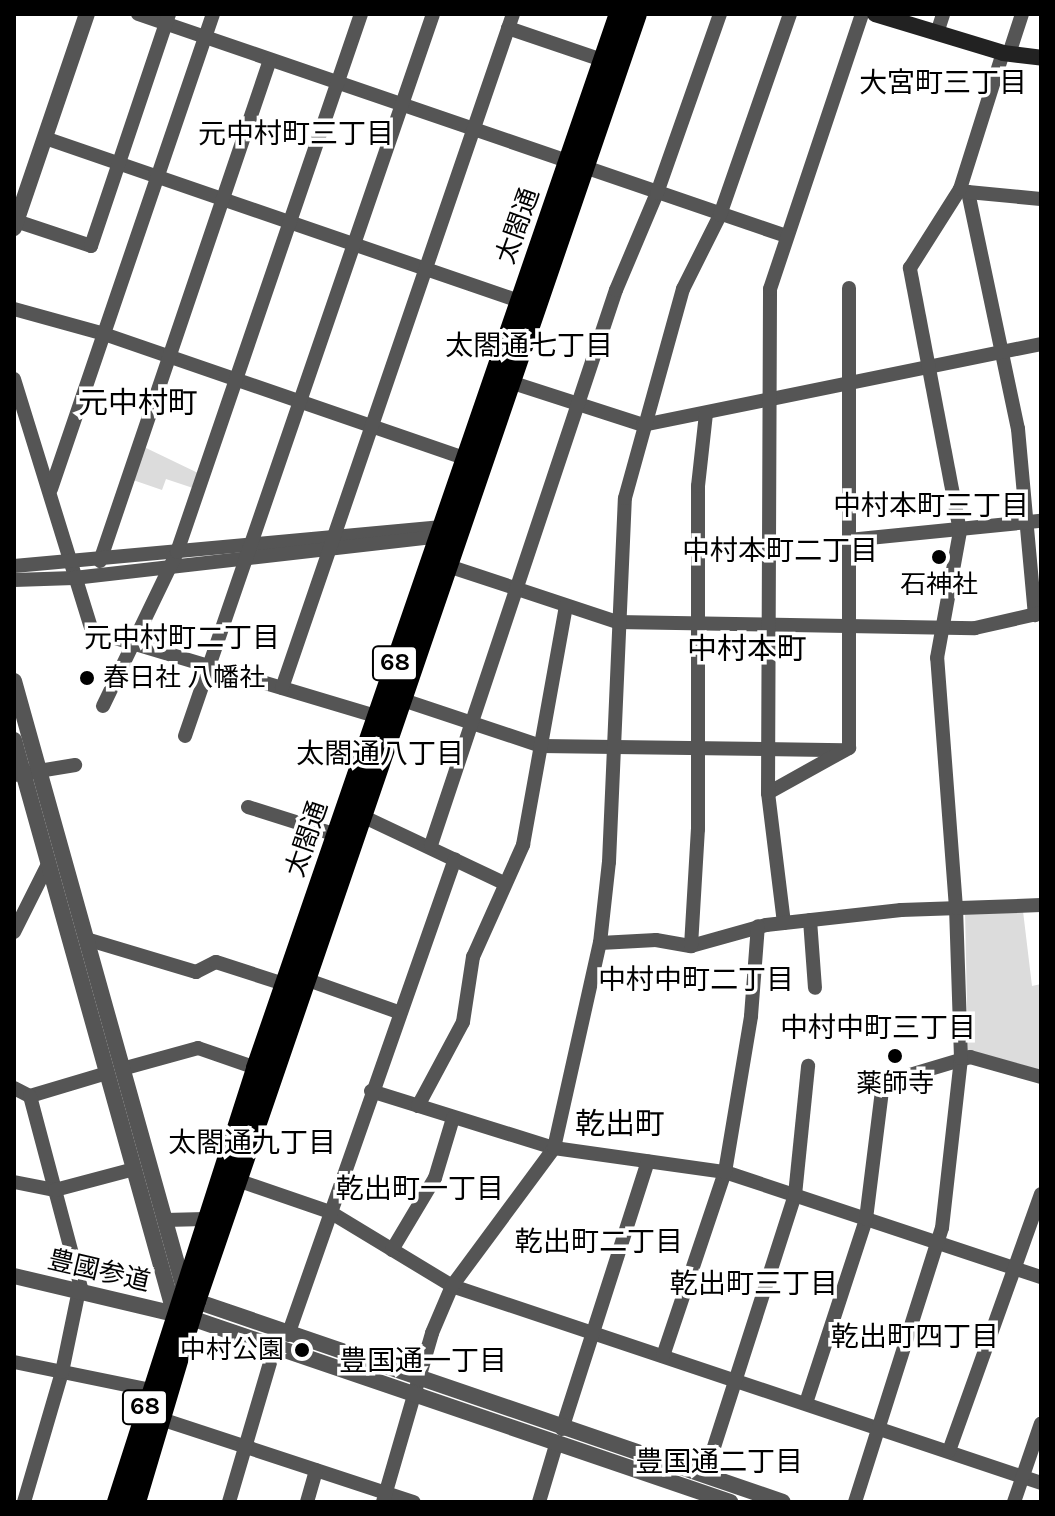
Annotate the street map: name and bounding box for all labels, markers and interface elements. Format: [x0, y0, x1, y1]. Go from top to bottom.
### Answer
district label: 大宮町三丁目 [859, 66, 1027, 100]
district label: 元中村町三丁目 [198, 117, 394, 151]
street label: 太閤通 [490, 184, 546, 268]
district label: 太閤通七丁目 [445, 329, 613, 363]
district label: 元中村町 [78, 385, 198, 421]
district label: 中村本町三丁目 [833, 489, 1029, 523]
district label: 中村本町二丁目 [682, 534, 878, 568]
marker: 石神社 [930, 548, 948, 566]
place label: 石神社 [900, 569, 978, 601]
district label: 元中村町二丁目 [84, 621, 280, 655]
district label: 中村本町 [687, 631, 807, 667]
road number: 68 [371, 643, 419, 683]
place label: 春日社 八幡社 [103, 662, 265, 694]
marker: 春日社 八幡社 [78, 669, 96, 687]
district label: 太閤通八丁目 [296, 737, 464, 771]
street label: 太閤通 [280, 797, 334, 881]
district label: 中村中町二丁目 [598, 963, 794, 997]
district label: 中村中町三丁目 [780, 1011, 976, 1045]
marker: 薬師寺 [886, 1047, 904, 1065]
place label: 薬師寺 [856, 1068, 934, 1100]
district label: 乾出町 [575, 1106, 665, 1142]
district label: 太閤通九丁目 [168, 1126, 336, 1160]
district label: 乾出町一丁目 [336, 1172, 504, 1206]
district label: 乾出町二丁目 [515, 1225, 683, 1259]
street label: 豊國参道 [45, 1244, 153, 1298]
district label: 乾出町三丁目 [670, 1267, 838, 1301]
district label: 乾出町四丁目 [831, 1320, 999, 1354]
place label: 中村公園 [180, 1334, 284, 1366]
marker: 中村公園 [291, 1339, 313, 1361]
district label: 豊国通一丁目 [339, 1344, 507, 1378]
road number: 68 [121, 1387, 169, 1427]
district label: 豊国通二丁目 [635, 1445, 803, 1479]

